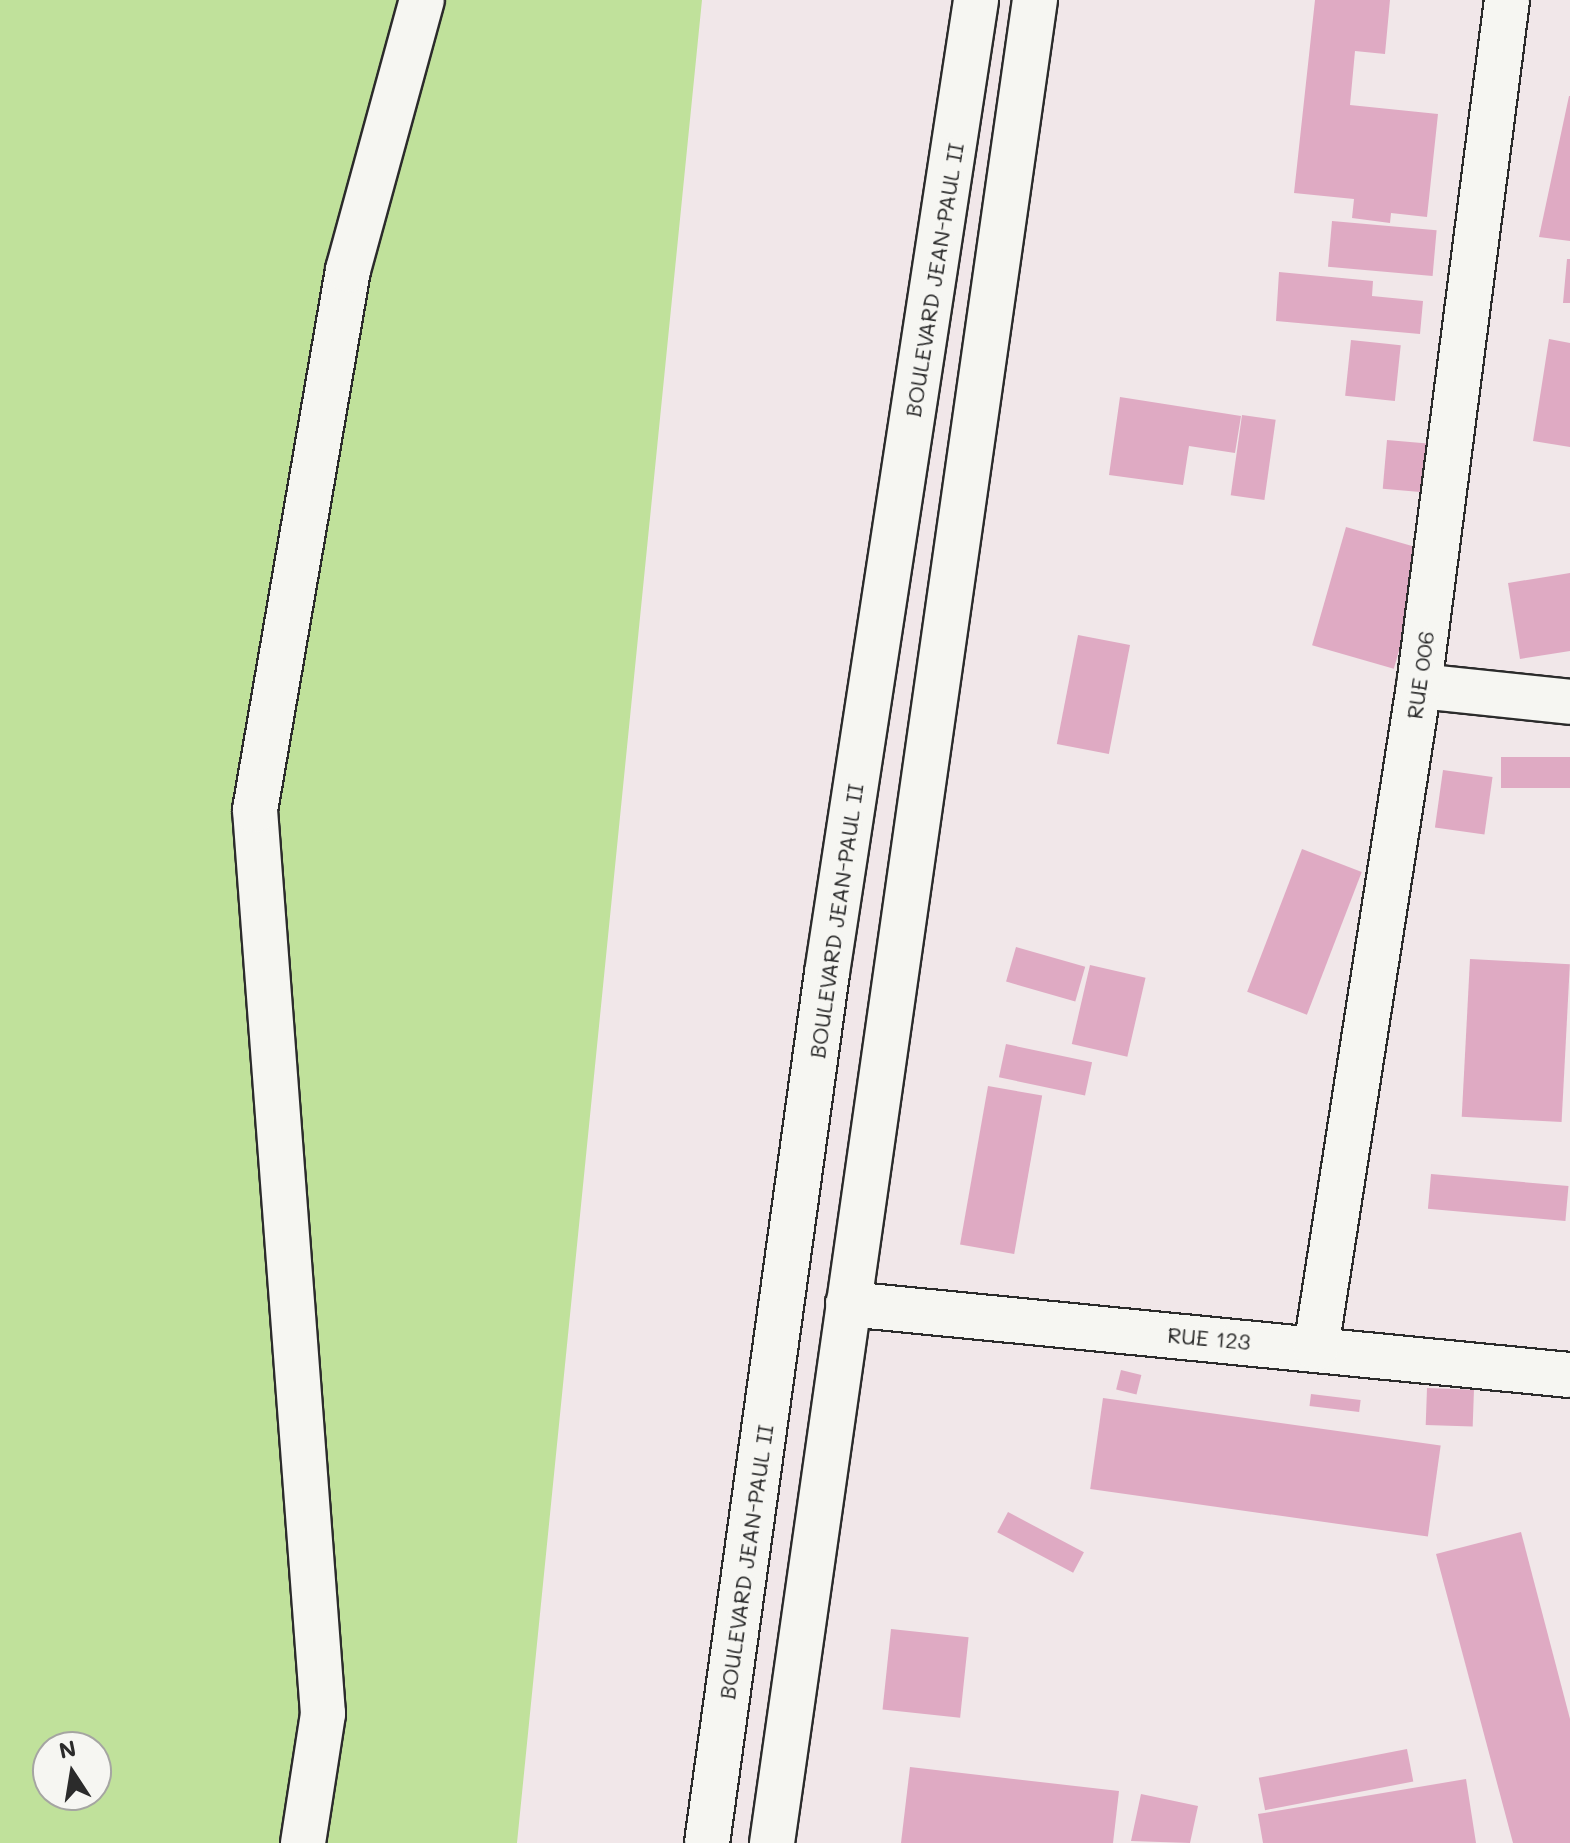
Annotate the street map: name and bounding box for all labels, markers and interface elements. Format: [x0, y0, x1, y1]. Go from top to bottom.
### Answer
street label: BOULEVARD JEAN-PAUL II [899, 141, 969, 419]
street label: RUE 006 [1401, 629, 1439, 721]
street label: BOULEVARD JEAN-PAUL II [804, 782, 868, 1060]
street label: RUE 123 [1166, 1321, 1252, 1355]
street label: BOULEVARD JEAN-PAUL II [714, 1423, 778, 1701]
north arrow [32, 1731, 112, 1811]
text: N [56, 1733, 78, 1765]

